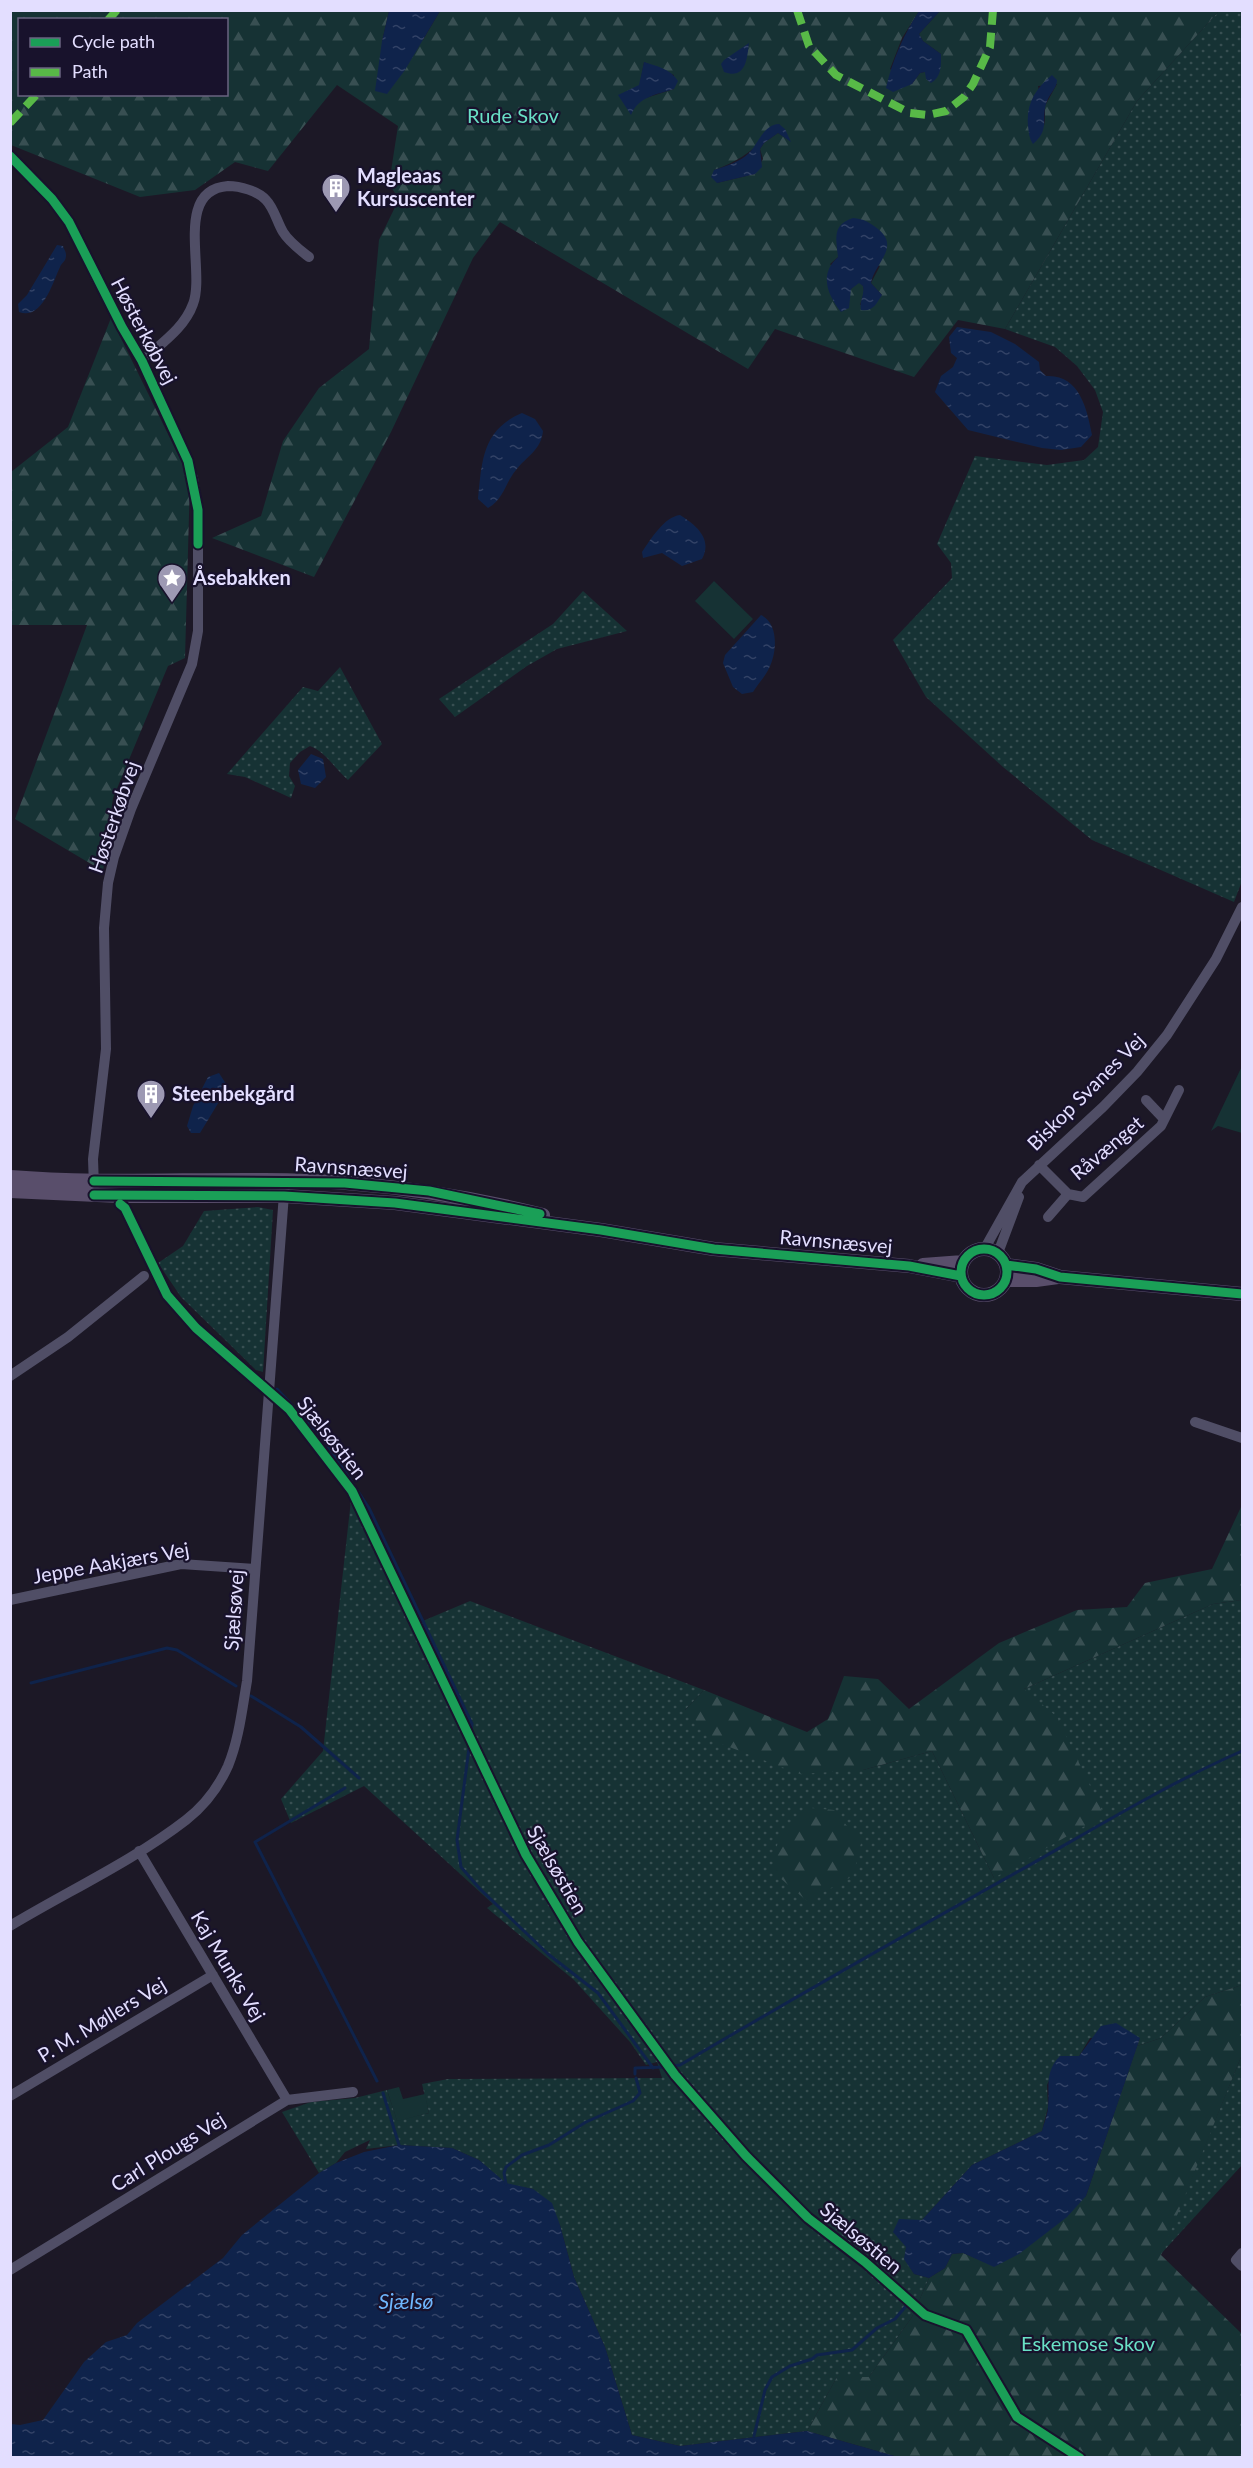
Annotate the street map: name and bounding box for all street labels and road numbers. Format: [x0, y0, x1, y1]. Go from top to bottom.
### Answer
street label: Høsterkøbvej [107, 273, 183, 388]
street label: Høsterkøbvej [83, 757, 143, 876]
street label: Biskop Svanes Vej [1022, 1028, 1149, 1155]
street label: Råvænget [1065, 1110, 1148, 1185]
street label: Ravnsnæsvej [294, 1151, 408, 1183]
street label: Ravnsnæsvej [779, 1224, 894, 1258]
street label: Sjælsøstien [293, 1391, 373, 1484]
street label: Jeppe Aakjærs Vej [31, 1536, 191, 1588]
street label: Sjælsøvej [218, 1568, 248, 1651]
street label: Sjælsøstien [523, 1821, 593, 1918]
street label: Kaj Munks Vej [187, 1906, 271, 2025]
street label: P. M. Møllers Vej [33, 1971, 170, 2067]
street label: Carl Plougs Vej [106, 2106, 229, 2196]
street label: Sjælsøstien [816, 2196, 907, 2278]

